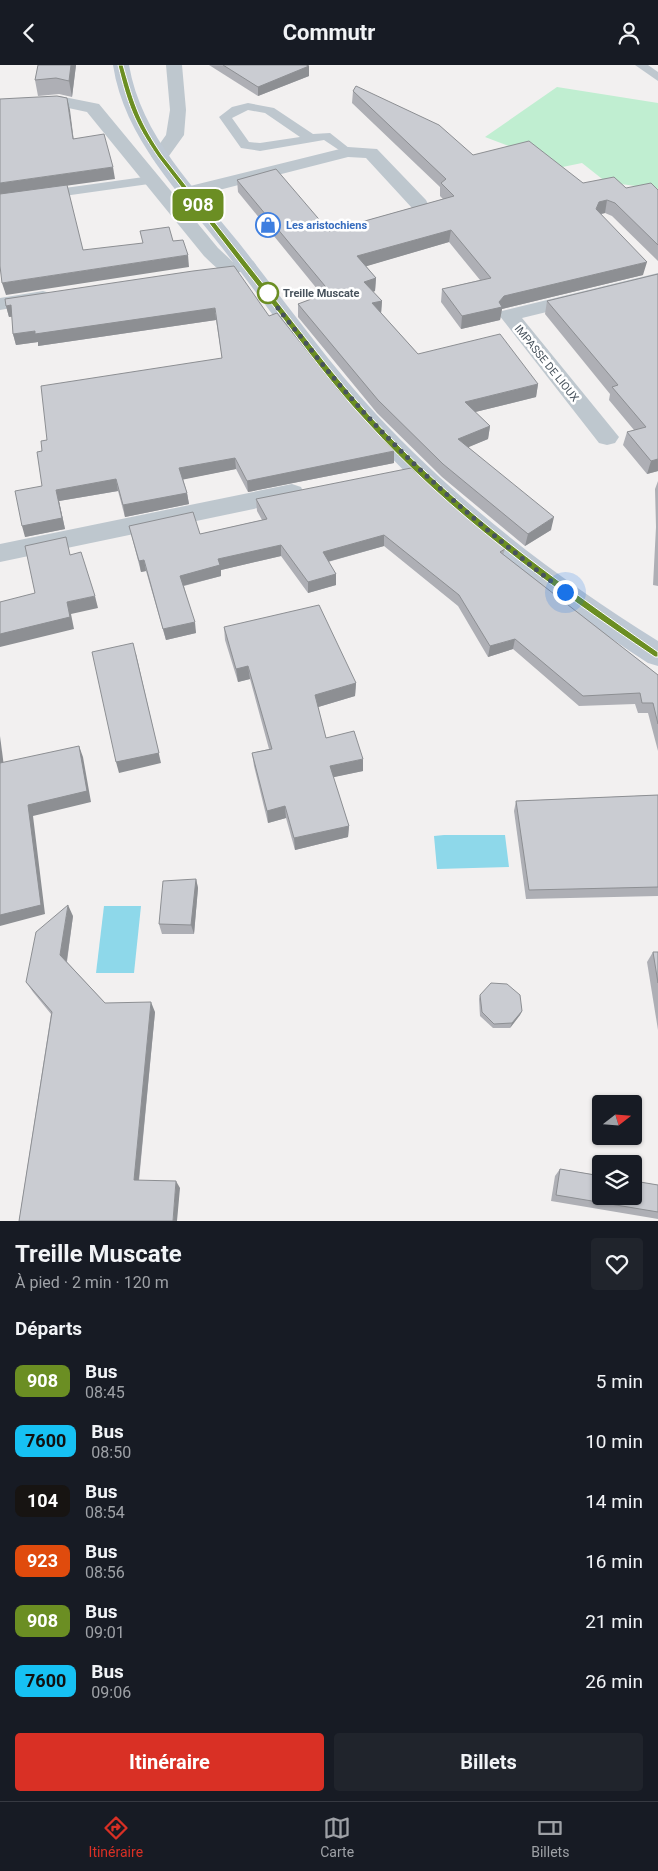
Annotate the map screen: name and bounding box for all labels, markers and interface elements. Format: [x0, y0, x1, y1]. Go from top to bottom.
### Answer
icon: back [15, 19, 43, 47]
icon: person [615, 19, 643, 47]
text: Commutr [283, 20, 375, 45]
line badge: 908 [169, 189, 227, 221]
text: 908 [183, 194, 213, 215]
shop icon: Les aristochiens [255, 212, 281, 238]
place label: Les aristochiens [286, 219, 367, 232]
marker: Treille Muscate [257, 282, 279, 304]
place label: Treille Muscate [283, 287, 360, 300]
street label: IMPASSE DE LIOUX [512, 322, 582, 404]
your location [553, 580, 578, 605]
north arrow [592, 1095, 642, 1145]
map controls [592, 1095, 642, 1205]
button: layers [592, 1155, 642, 1205]
button: heart [591, 1238, 643, 1290]
text: Treille Muscate [15, 1240, 182, 1268]
text: À pied · 2 min · 120 m [15, 1273, 169, 1292]
text: Départs [15, 1317, 82, 1340]
text: Bus [85, 1360, 118, 1383]
text: 908 [27, 1370, 58, 1391]
text: 5 min [596, 1370, 643, 1393]
text: 08:45 [85, 1383, 125, 1402]
text: Bus [91, 1420, 124, 1443]
text: 7600 [25, 1430, 66, 1451]
text: 10 min [585, 1430, 643, 1453]
text: 08:50 [91, 1443, 131, 1462]
text: Bus [85, 1480, 118, 1503]
text: 104 [27, 1490, 58, 1511]
text: 14 min [585, 1490, 643, 1513]
text: 08:54 [85, 1503, 125, 1522]
text: Bus [85, 1540, 118, 1563]
text: 923 [27, 1550, 58, 1571]
text: 16 min [585, 1550, 643, 1573]
text: 08:56 [85, 1563, 125, 1582]
text: Bus [85, 1600, 118, 1623]
text: 908 [27, 1610, 58, 1631]
text: 21 min [585, 1610, 643, 1633]
text: 09:01 [85, 1623, 125, 1642]
text: Bus [91, 1660, 124, 1683]
text: 7600 [25, 1670, 66, 1691]
text: 26 min [585, 1670, 643, 1693]
text: 09:06 [91, 1683, 131, 1702]
button: Itinéraire [15, 1733, 324, 1791]
button: Billets [334, 1733, 643, 1791]
tab: Itinéraire [89, 1814, 143, 1860]
tab: Carte [320, 1814, 354, 1860]
tab: Billets [531, 1814, 569, 1860]

